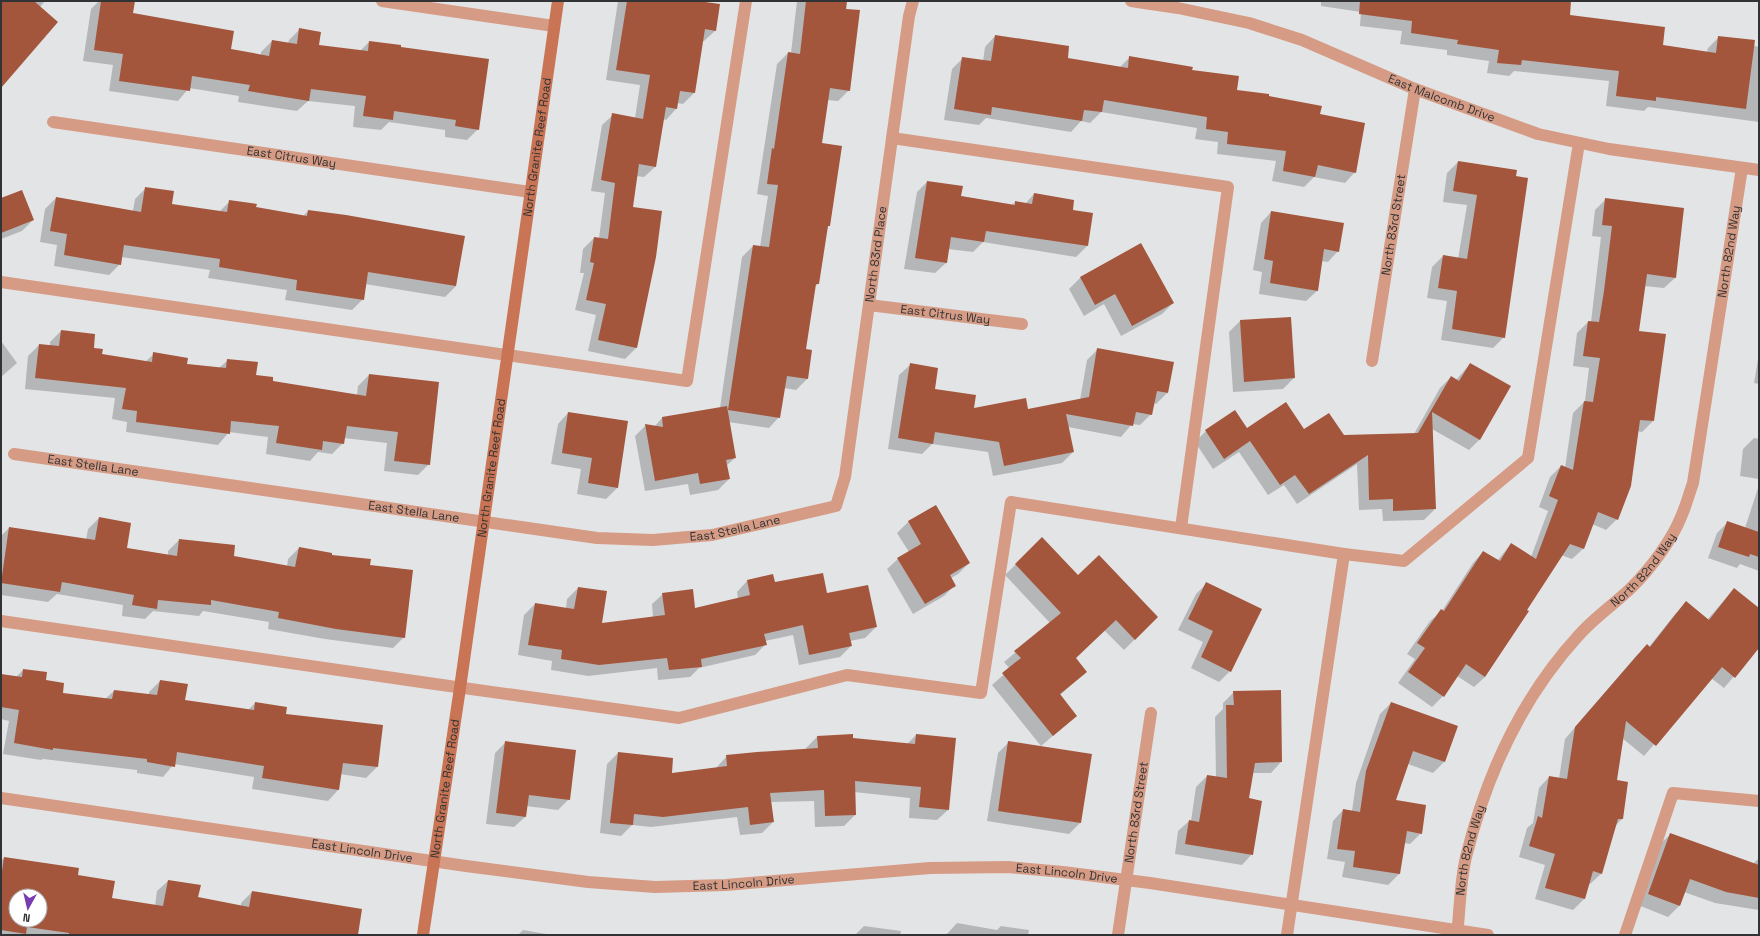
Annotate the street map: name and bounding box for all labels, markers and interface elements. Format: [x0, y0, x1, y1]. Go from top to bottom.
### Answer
street label: East Malcomb Drive [1386, 70, 1497, 126]
street label: North Granite Reef Road [519, 77, 555, 218]
street label: East Citrus Way [246, 143, 337, 171]
street label: North 83rd Street [1378, 173, 1409, 277]
street label: North 82nd Way [1714, 204, 1744, 299]
street label: North 83rd Place [861, 205, 891, 303]
street label: East Citrus Way [900, 301, 991, 328]
street label: North Granite Reef Road [474, 397, 509, 539]
street label: East Stella Lane [46, 451, 140, 480]
street label: East Stella Lane [367, 497, 461, 526]
street label: East Stella Lane [689, 511, 782, 545]
street label: North 82nd Way [1607, 530, 1680, 611]
street label: North Granite Reef Road [427, 718, 463, 859]
street label: North 83rd Street [1121, 760, 1152, 864]
street label: North 82nd Way [1452, 803, 1489, 896]
street label: East Lincoln Drive [310, 836, 414, 866]
street label: East Lincoln Drive [1015, 860, 1118, 887]
street label: East Lincoln Drive [693, 871, 795, 894]
north arrow [8, 888, 48, 928]
text: N [22, 910, 31, 925]

